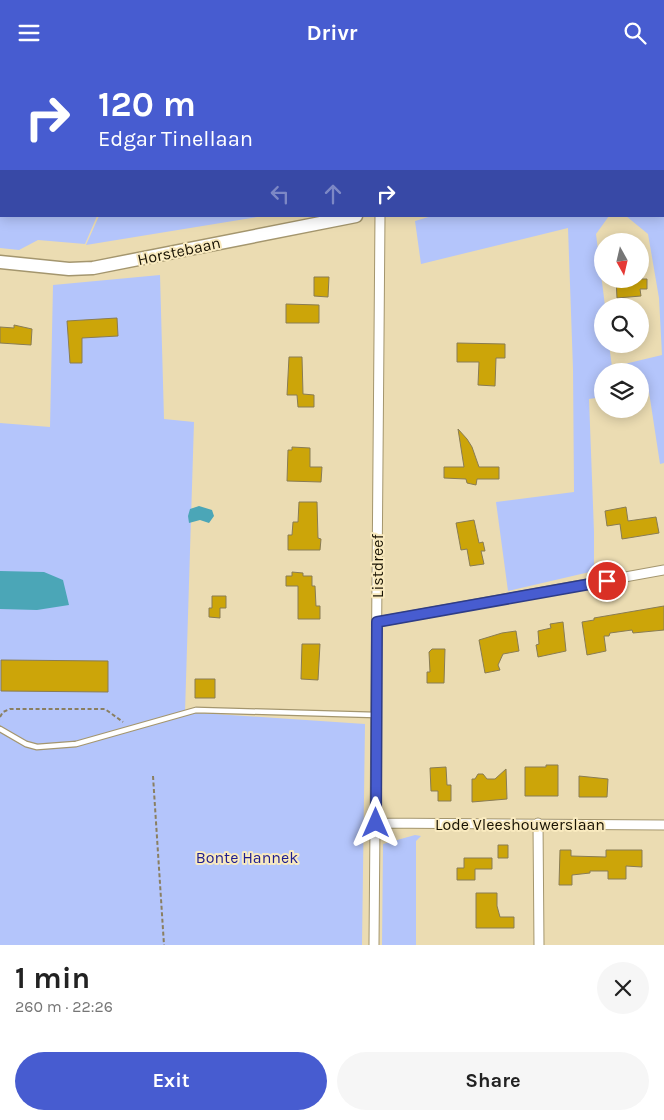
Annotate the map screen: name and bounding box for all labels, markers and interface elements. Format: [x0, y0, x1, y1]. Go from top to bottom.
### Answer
icon: menu [15, 19, 43, 47]
icon: search [621, 19, 649, 47]
text: Drivr [306, 20, 358, 46]
text: 120 m [98, 84, 196, 125]
icon: right [15, 85, 80, 150]
text: Edgar Tinellaan [98, 126, 253, 152]
icon: left [266, 180, 294, 208]
icon: ahead [319, 180, 347, 208]
icon: right [372, 180, 400, 208]
street label: Horstebaan [136, 233, 222, 269]
north arrow [594, 233, 649, 287]
map controls [594, 233, 649, 418]
button: search [594, 298, 649, 353]
button: layers [594, 363, 649, 418]
street label: Listdreef [368, 534, 387, 598]
pin [586, 560, 628, 602]
icon: arrive [593, 567, 621, 595]
position arrow [349, 796, 401, 848]
street label: Lode Vleeshouwerslaan [435, 815, 605, 834]
park label: Bonte Hannek [196, 848, 298, 867]
text: 1 min [15, 960, 90, 996]
button: close [597, 962, 649, 1014]
text: 260 m · 22:26 [15, 997, 113, 1016]
button: Exit [15, 1052, 327, 1110]
button: Share [337, 1052, 649, 1110]

